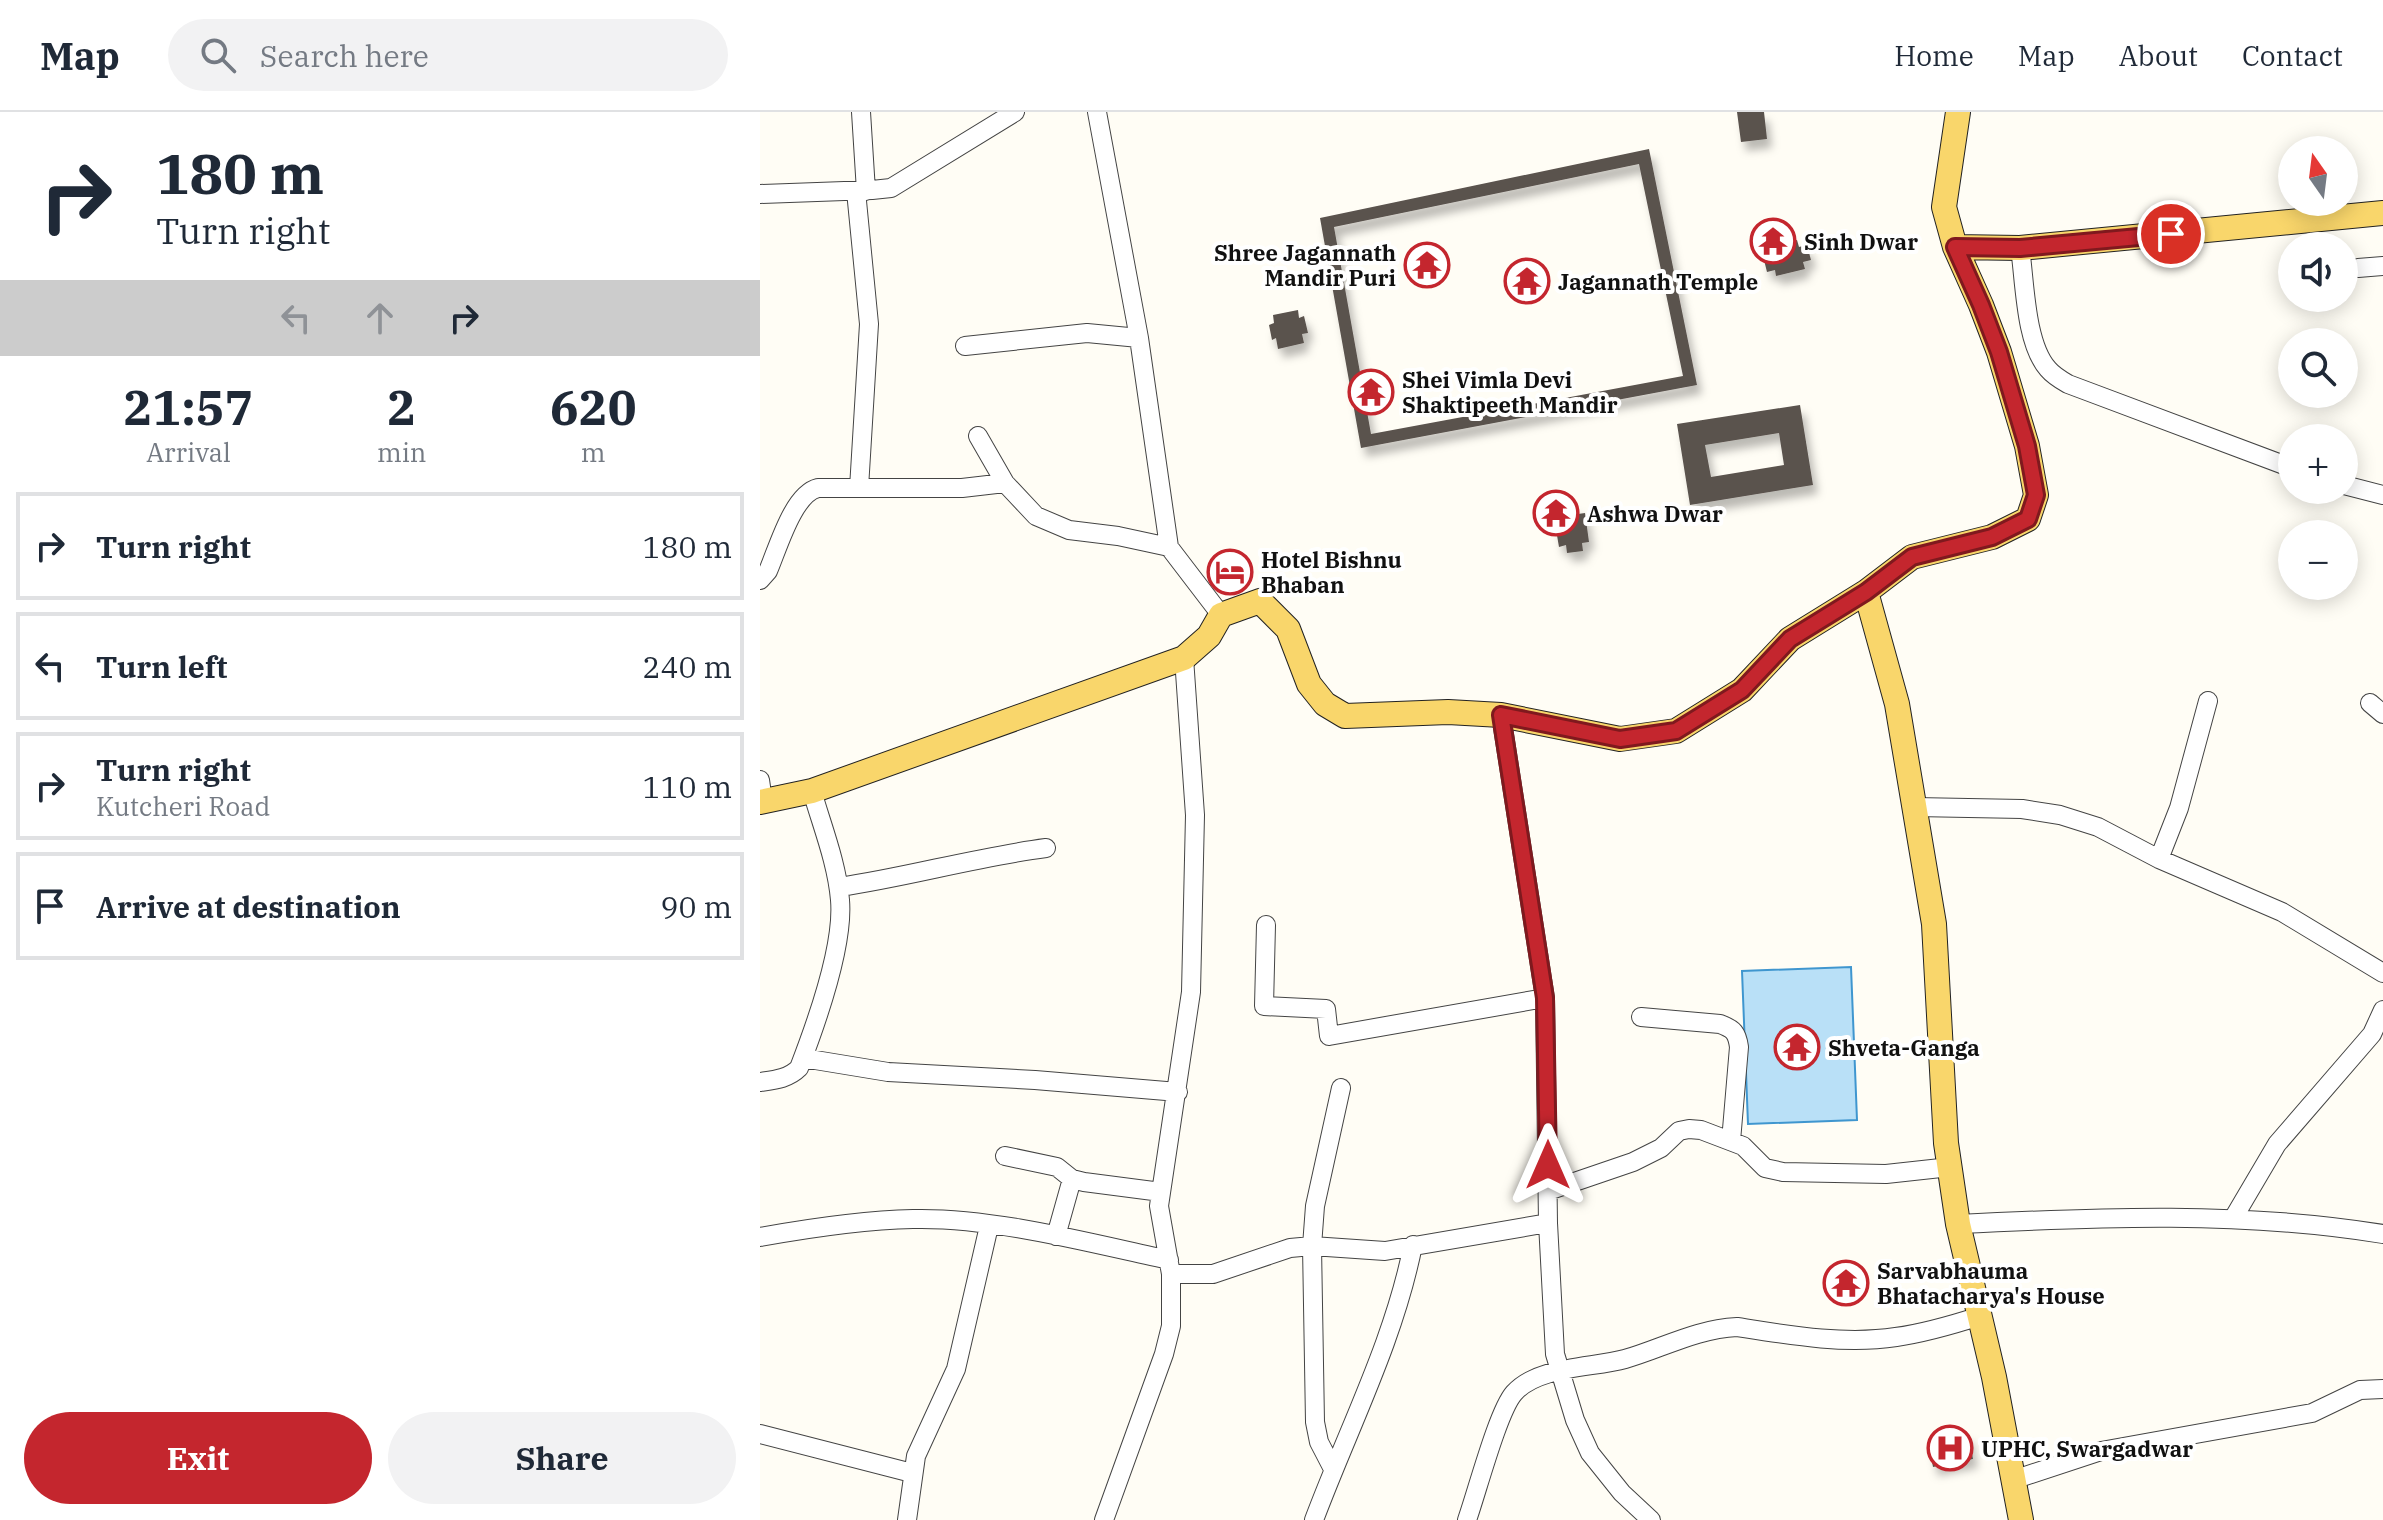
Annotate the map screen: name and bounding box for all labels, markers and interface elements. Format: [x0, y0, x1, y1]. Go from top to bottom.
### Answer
search box [168, 19, 728, 91]
text: Map [40, 31, 120, 80]
icon: search [196, 33, 240, 77]
text: Search here [260, 36, 429, 75]
text: Home [1894, 37, 1974, 74]
text: Map [2018, 37, 2075, 74]
text: About [2119, 37, 2198, 74]
text: Contact [2242, 37, 2343, 74]
north arrow [2278, 136, 2358, 216]
map controls [2278, 136, 2358, 600]
text: 180 m [156, 137, 324, 209]
icon: right [24, 144, 128, 248]
pin [2137, 200, 2205, 268]
text: Turn right [156, 207, 330, 254]
icon: arrive [2149, 212, 2193, 256]
temple icon: Sinh Dwar [1749, 217, 1797, 265]
place label: Sinh Dwar [1804, 227, 1918, 256]
button: sound [2278, 232, 2358, 312]
place label: Shree Jagannath Mandir Puri [1214, 238, 1396, 292]
temple icon: Shree Jagannath Mandir Puri [1403, 241, 1451, 289]
temple icon: Jagannath Temple [1503, 257, 1551, 305]
place label: Jagannath Temple [1558, 267, 1758, 296]
icon: left [274, 296, 318, 340]
icon: ahead [358, 296, 402, 340]
icon: right [442, 296, 486, 340]
button: search [2278, 328, 2358, 408]
place label: Shei Vimla Devi Shaktipeeth Mandir [1402, 365, 1618, 419]
temple icon: Shei Vimla Devi Shaktipeeth Mandir [1347, 368, 1395, 416]
text: 21:57 [124, 376, 253, 438]
text: 2 [387, 376, 416, 438]
text: 620 [550, 376, 636, 438]
button: + [2278, 424, 2358, 504]
text: Arrival [146, 435, 231, 469]
text: min [377, 435, 426, 469]
text: m [581, 435, 606, 469]
temple icon: Ashwa Dwar [1532, 489, 1580, 537]
place label: Ashwa Dwar [1587, 499, 1723, 528]
button: − [2278, 520, 2358, 600]
icon: right [28, 524, 72, 568]
text: Turn right [96, 527, 251, 566]
text: 180 m [642, 527, 732, 566]
place label: Hotel Bishnu Bhaban [1261, 545, 1402, 599]
hotel icon: Hotel Bishnu Bhaban [1206, 548, 1254, 596]
icon: left [28, 644, 72, 688]
text: Turn left [96, 647, 228, 686]
text: 240 m [642, 647, 732, 686]
text: Turn right [96, 750, 251, 789]
icon: right [28, 764, 72, 808]
text: 110 m [642, 767, 732, 806]
text: Kutcheri Road [96, 789, 270, 823]
icon: arrive [28, 884, 72, 928]
text: Arrive at destination [96, 887, 401, 926]
text: 90 m [660, 887, 732, 926]
temple icon: Shveta-Ganga [1773, 1023, 1821, 1071]
place label: Shveta-Ganga [1828, 1033, 1980, 1062]
position arrow [1506, 1123, 1590, 1207]
place label: Sarvabhauma Bhatacharya's House [1877, 1256, 2105, 1310]
temple icon: Sarvabhauma Bhatacharya's House [1822, 1259, 1870, 1307]
button: Exit [24, 1412, 372, 1504]
button: Share [388, 1412, 736, 1504]
hospital icon: UPHC, Swargadwar [1926, 1424, 1974, 1472]
place label: UPHC, Swargadwar [1981, 1434, 2193, 1463]

